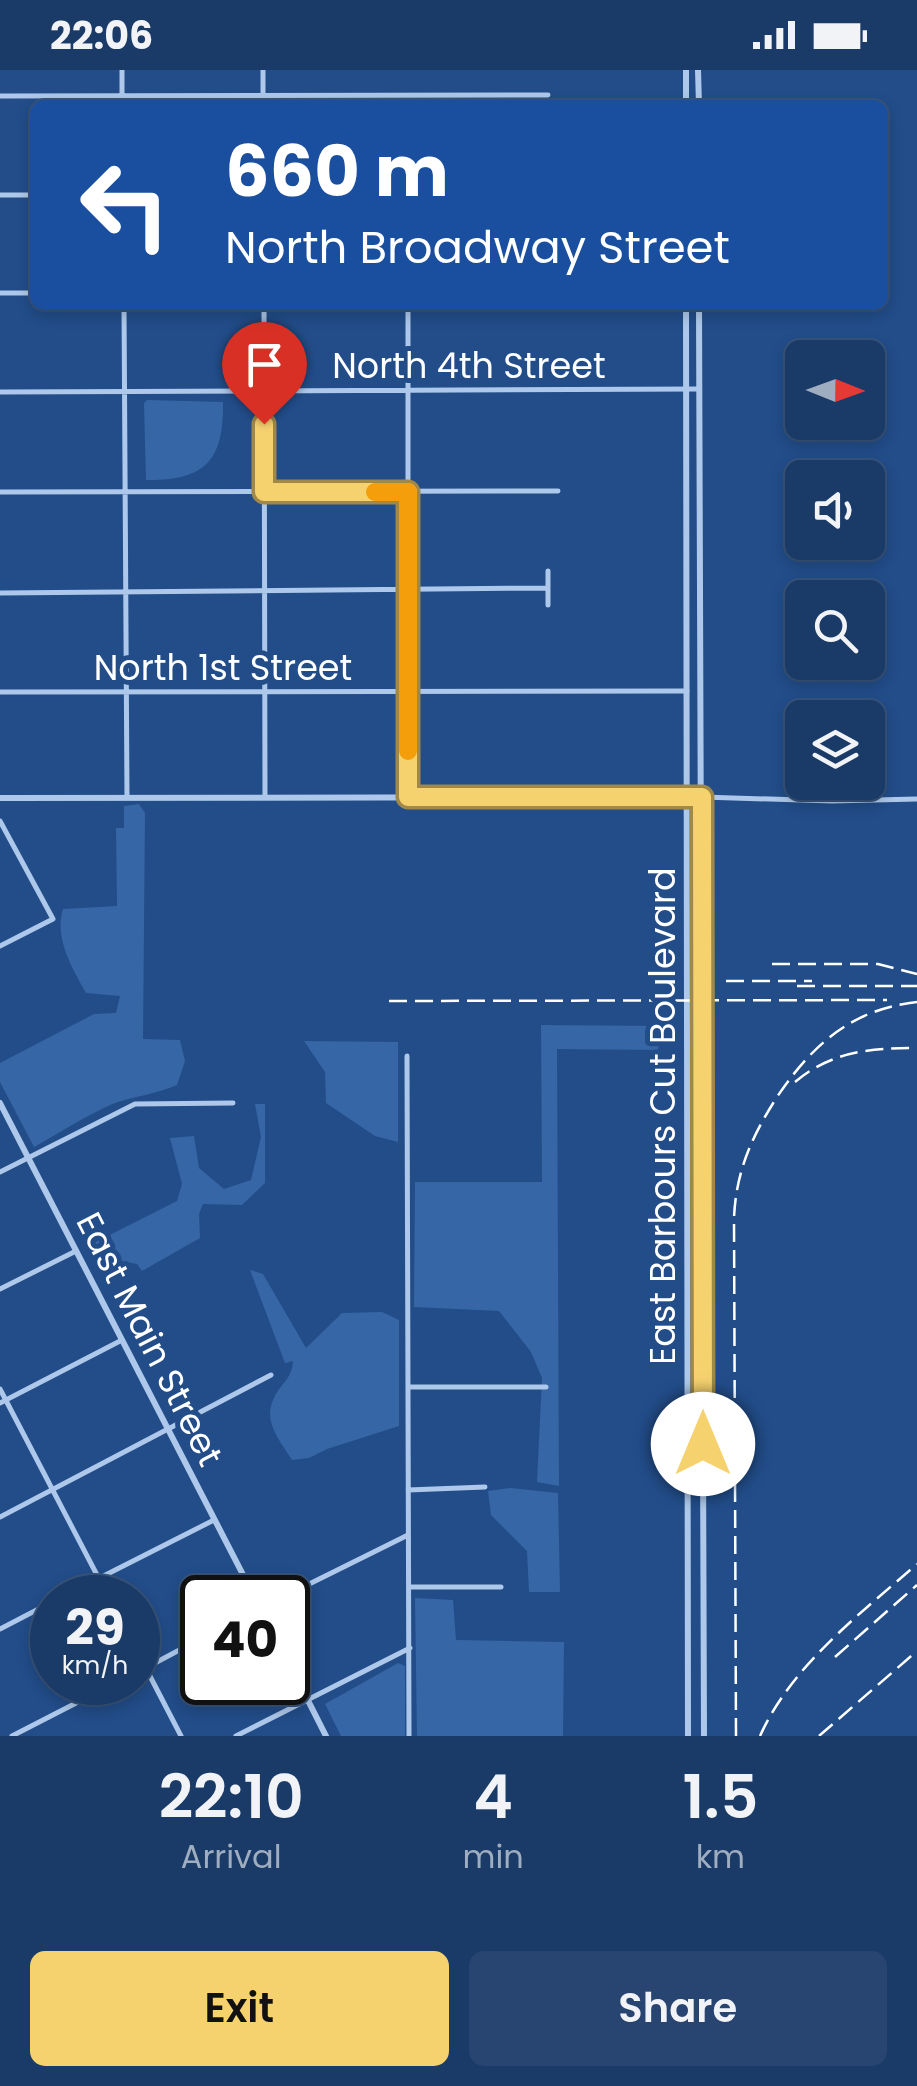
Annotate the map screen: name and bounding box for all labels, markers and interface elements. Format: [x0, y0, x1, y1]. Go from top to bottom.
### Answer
text: 22:06 [50, 9, 153, 62]
text: 660 m [225, 122, 449, 221]
icon: left [60, 140, 190, 270]
text: North Broadway Street [225, 216, 730, 279]
pin [222, 322, 307, 425]
icon: arrive [237, 337, 292, 392]
north arrow [785, 340, 885, 440]
map controls [785, 340, 885, 800]
street label: North 4th Street [332, 341, 606, 390]
button: sound [785, 460, 885, 560]
button: search [785, 580, 885, 680]
street label: North 1st Street [94, 643, 352, 692]
button: layers [785, 700, 885, 800]
street label: East Barbours Cut Boulevard [638, 867, 687, 1365]
street label: East Main Street [65, 1204, 235, 1474]
position arrow [651, 1392, 755, 1496]
speed limit sign: 40 [180, 1575, 310, 1705]
text: 29 [65, 1592, 125, 1663]
text: km/h [62, 1648, 128, 1683]
text: 22:10 [159, 1755, 304, 1839]
text: 4 [473, 1755, 513, 1839]
text: 1.5 [682, 1755, 758, 1839]
text: Arrival [181, 1834, 282, 1879]
text: min [462, 1834, 524, 1879]
text: km [696, 1834, 745, 1879]
button: Exit [30, 1951, 449, 2066]
button: Share [469, 1951, 887, 2066]

